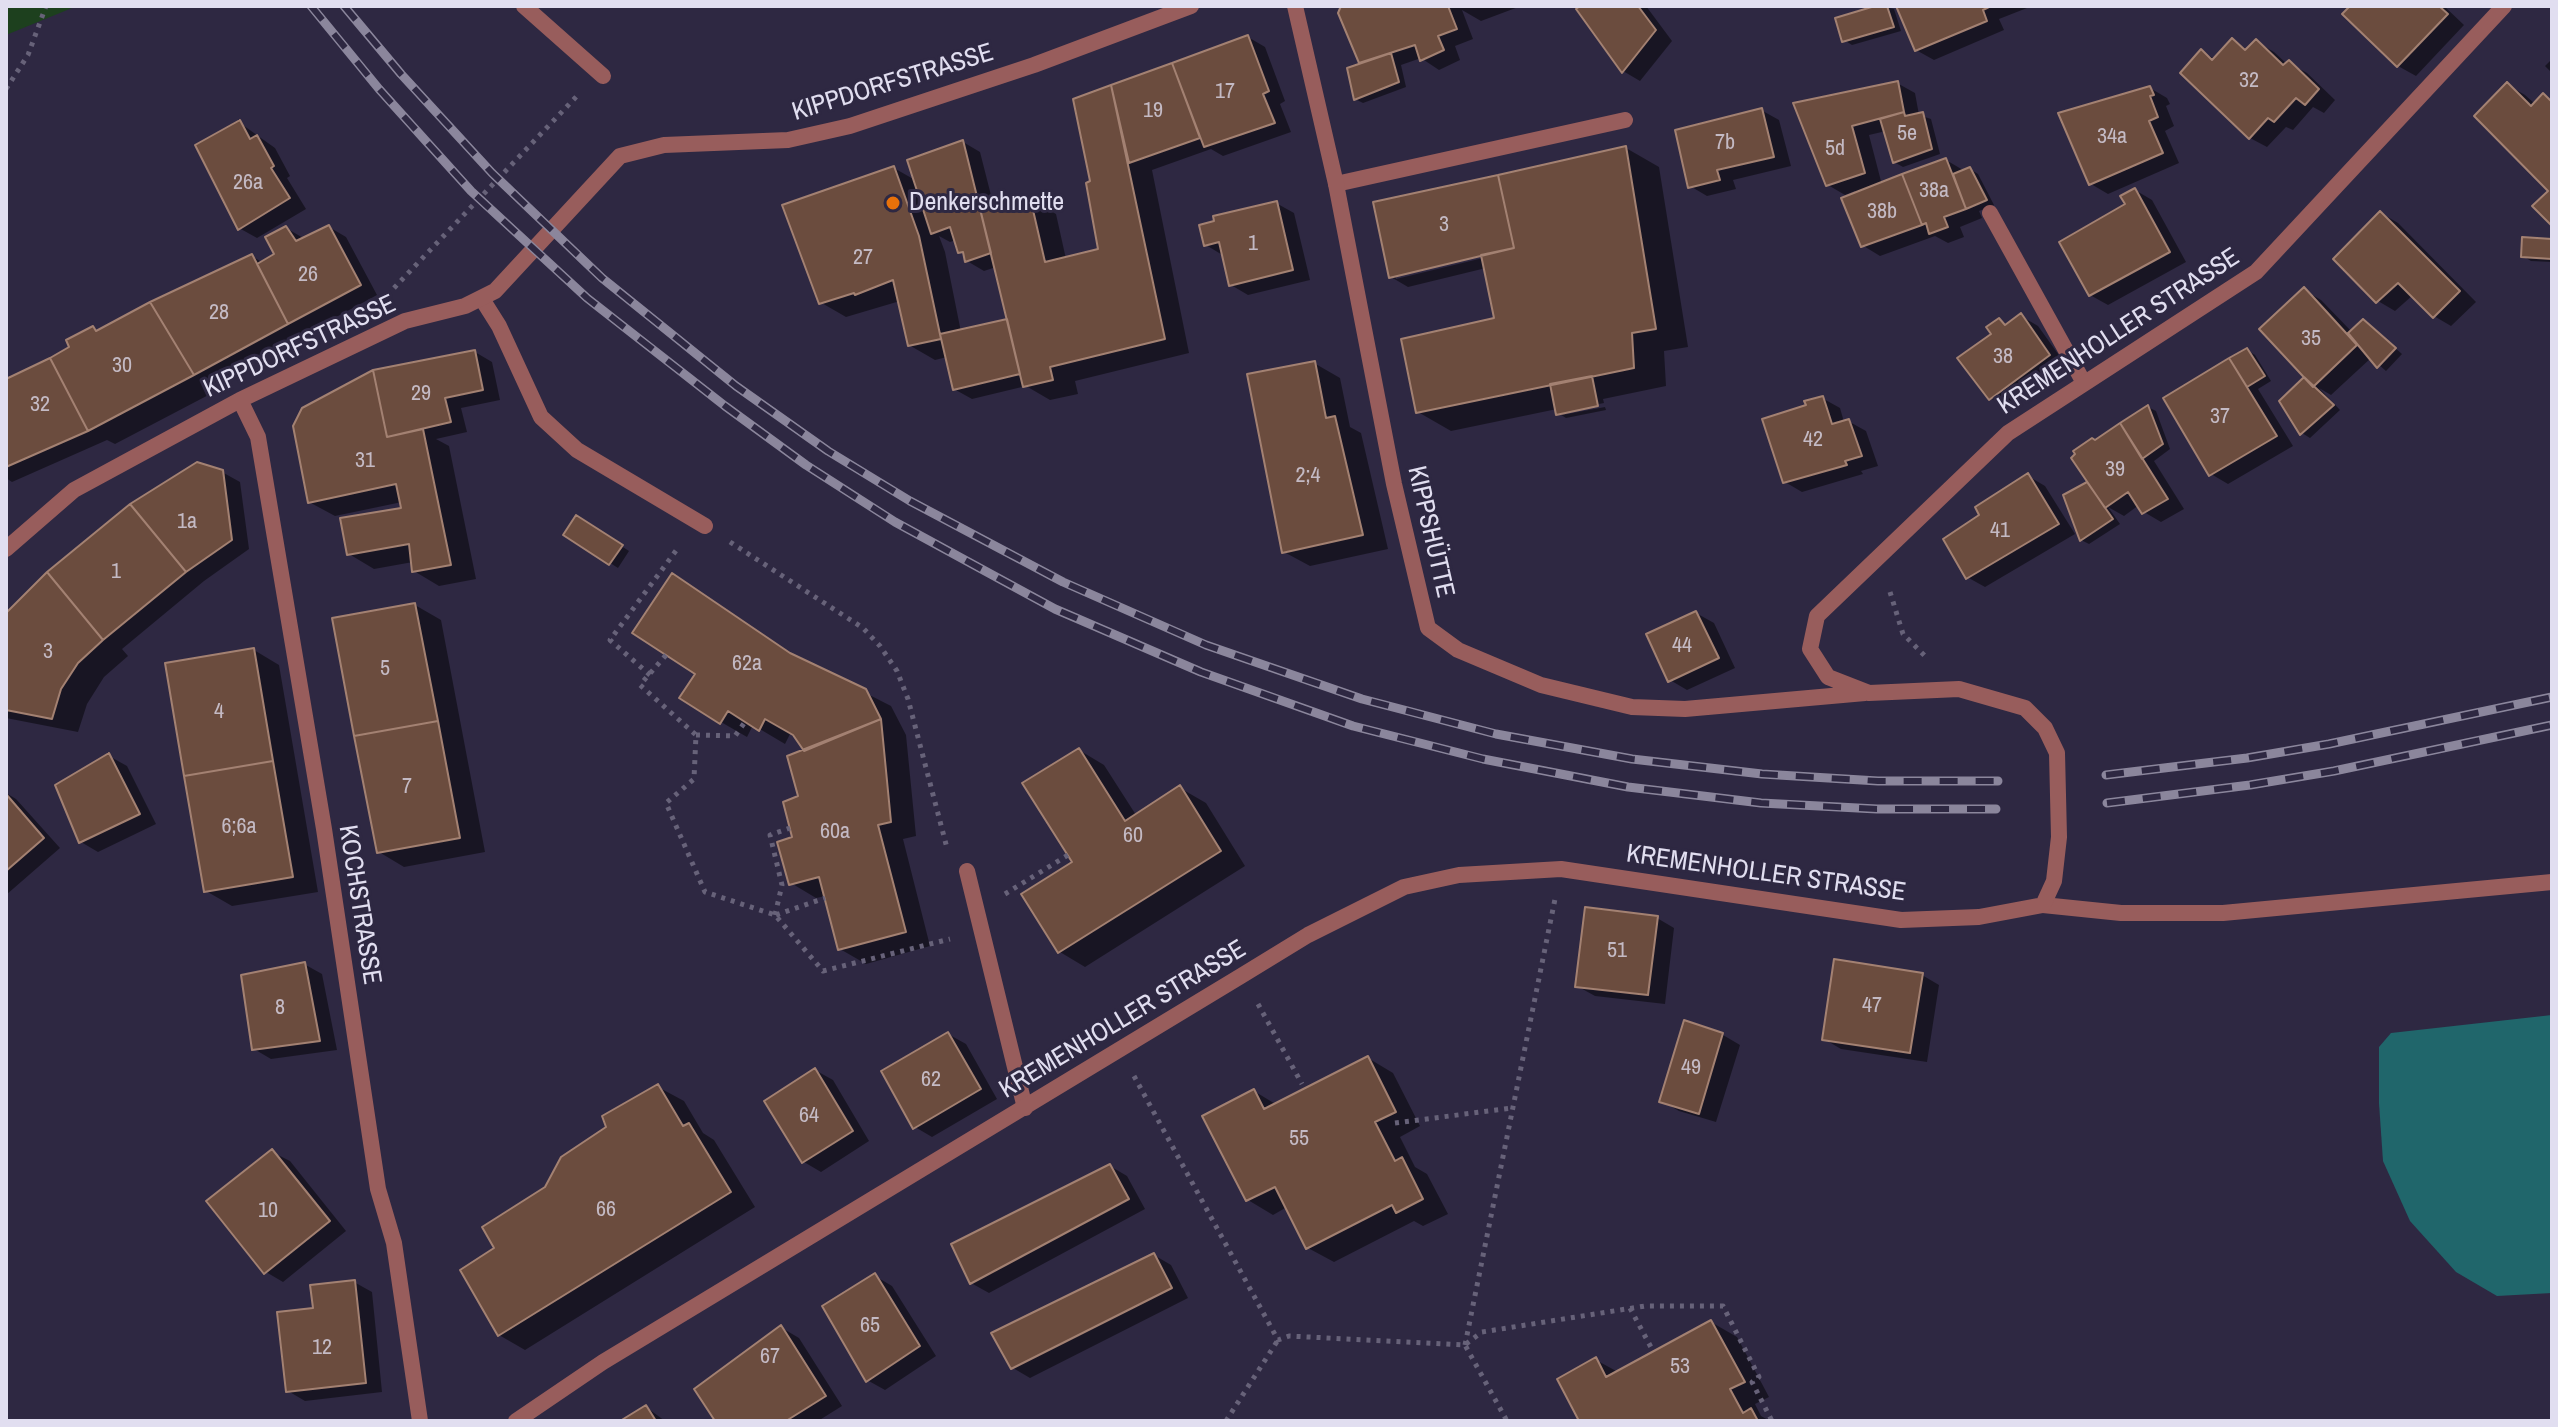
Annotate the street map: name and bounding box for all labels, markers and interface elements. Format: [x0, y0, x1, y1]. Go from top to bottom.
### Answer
street label: KIPPDORFSTRASSE [789, 38, 997, 128]
house number: 32 [2239, 68, 2259, 94]
house number: 17 [1215, 79, 1235, 105]
house number: 19 [1143, 98, 1163, 124]
house number: 5e [1897, 121, 1917, 147]
house number: 34a [2097, 124, 2127, 150]
house number: 7b [1715, 130, 1735, 156]
house number: 5d [1825, 136, 1845, 162]
house number: 26a [233, 170, 263, 196]
house number: 38a [1919, 178, 1949, 204]
place label: Denkerschmette [909, 187, 1064, 219]
marker: Denkerschmette [884, 194, 902, 212]
house number: 38b [1867, 199, 1897, 225]
house number: 3 [1439, 212, 1449, 238]
house number: 1 [1248, 231, 1258, 257]
street label: KREMENHOLLER STRASSE [1992, 242, 2246, 422]
house number: 27 [853, 245, 873, 271]
house number: 26 [298, 262, 318, 288]
street label: KIPPDORFSTRASSE [199, 289, 401, 405]
house number: 28 [209, 300, 229, 326]
house number: 35 [2301, 326, 2321, 352]
house number: 38 [1993, 344, 2013, 370]
house number: 30 [112, 353, 132, 379]
house number: 29 [411, 381, 431, 407]
house number: 32 [30, 392, 50, 418]
house number: 37 [2210, 404, 2230, 430]
house number: 42 [1803, 427, 1823, 453]
house number: 31 [355, 448, 375, 474]
house number: 39 [2105, 457, 2125, 483]
house number: 2;4 [1295, 463, 1321, 489]
street label: KIPPSHÜTTE [1400, 463, 1460, 601]
house number: 1a [177, 509, 197, 535]
house number: 41 [1990, 518, 2010, 544]
house number: 1 [111, 559, 121, 585]
house number: 44 [1672, 633, 1692, 659]
house number: 3 [43, 639, 53, 665]
house number: 62a [732, 651, 762, 677]
house number: 5 [380, 656, 390, 682]
house number: 4 [214, 699, 224, 725]
house number: 7 [402, 774, 412, 800]
house number: 6;6a [221, 814, 257, 840]
house number: 60a [820, 819, 850, 845]
street label: KOCHSTRASSE [331, 823, 387, 987]
house number: 60 [1123, 823, 1143, 849]
street label: KREMENHOLLER STRASSE [1624, 839, 1908, 909]
street label: KREMENHOLLER STRASSE [994, 934, 1252, 1106]
house number: 51 [1607, 938, 1627, 964]
house number: 47 [1862, 993, 1882, 1019]
house number: 8 [275, 995, 285, 1021]
house number: 49 [1681, 1055, 1701, 1081]
house number: 62 [921, 1067, 941, 1093]
house number: 64 [799, 1103, 819, 1129]
house number: 55 [1289, 1126, 1309, 1152]
house number: 66 [596, 1197, 616, 1223]
house number: 10 [258, 1198, 278, 1224]
house number: 65 [860, 1313, 880, 1339]
house number: 12 [312, 1335, 332, 1361]
house number: 67 [760, 1344, 780, 1370]
house number: 53 [1670, 1354, 1690, 1380]

